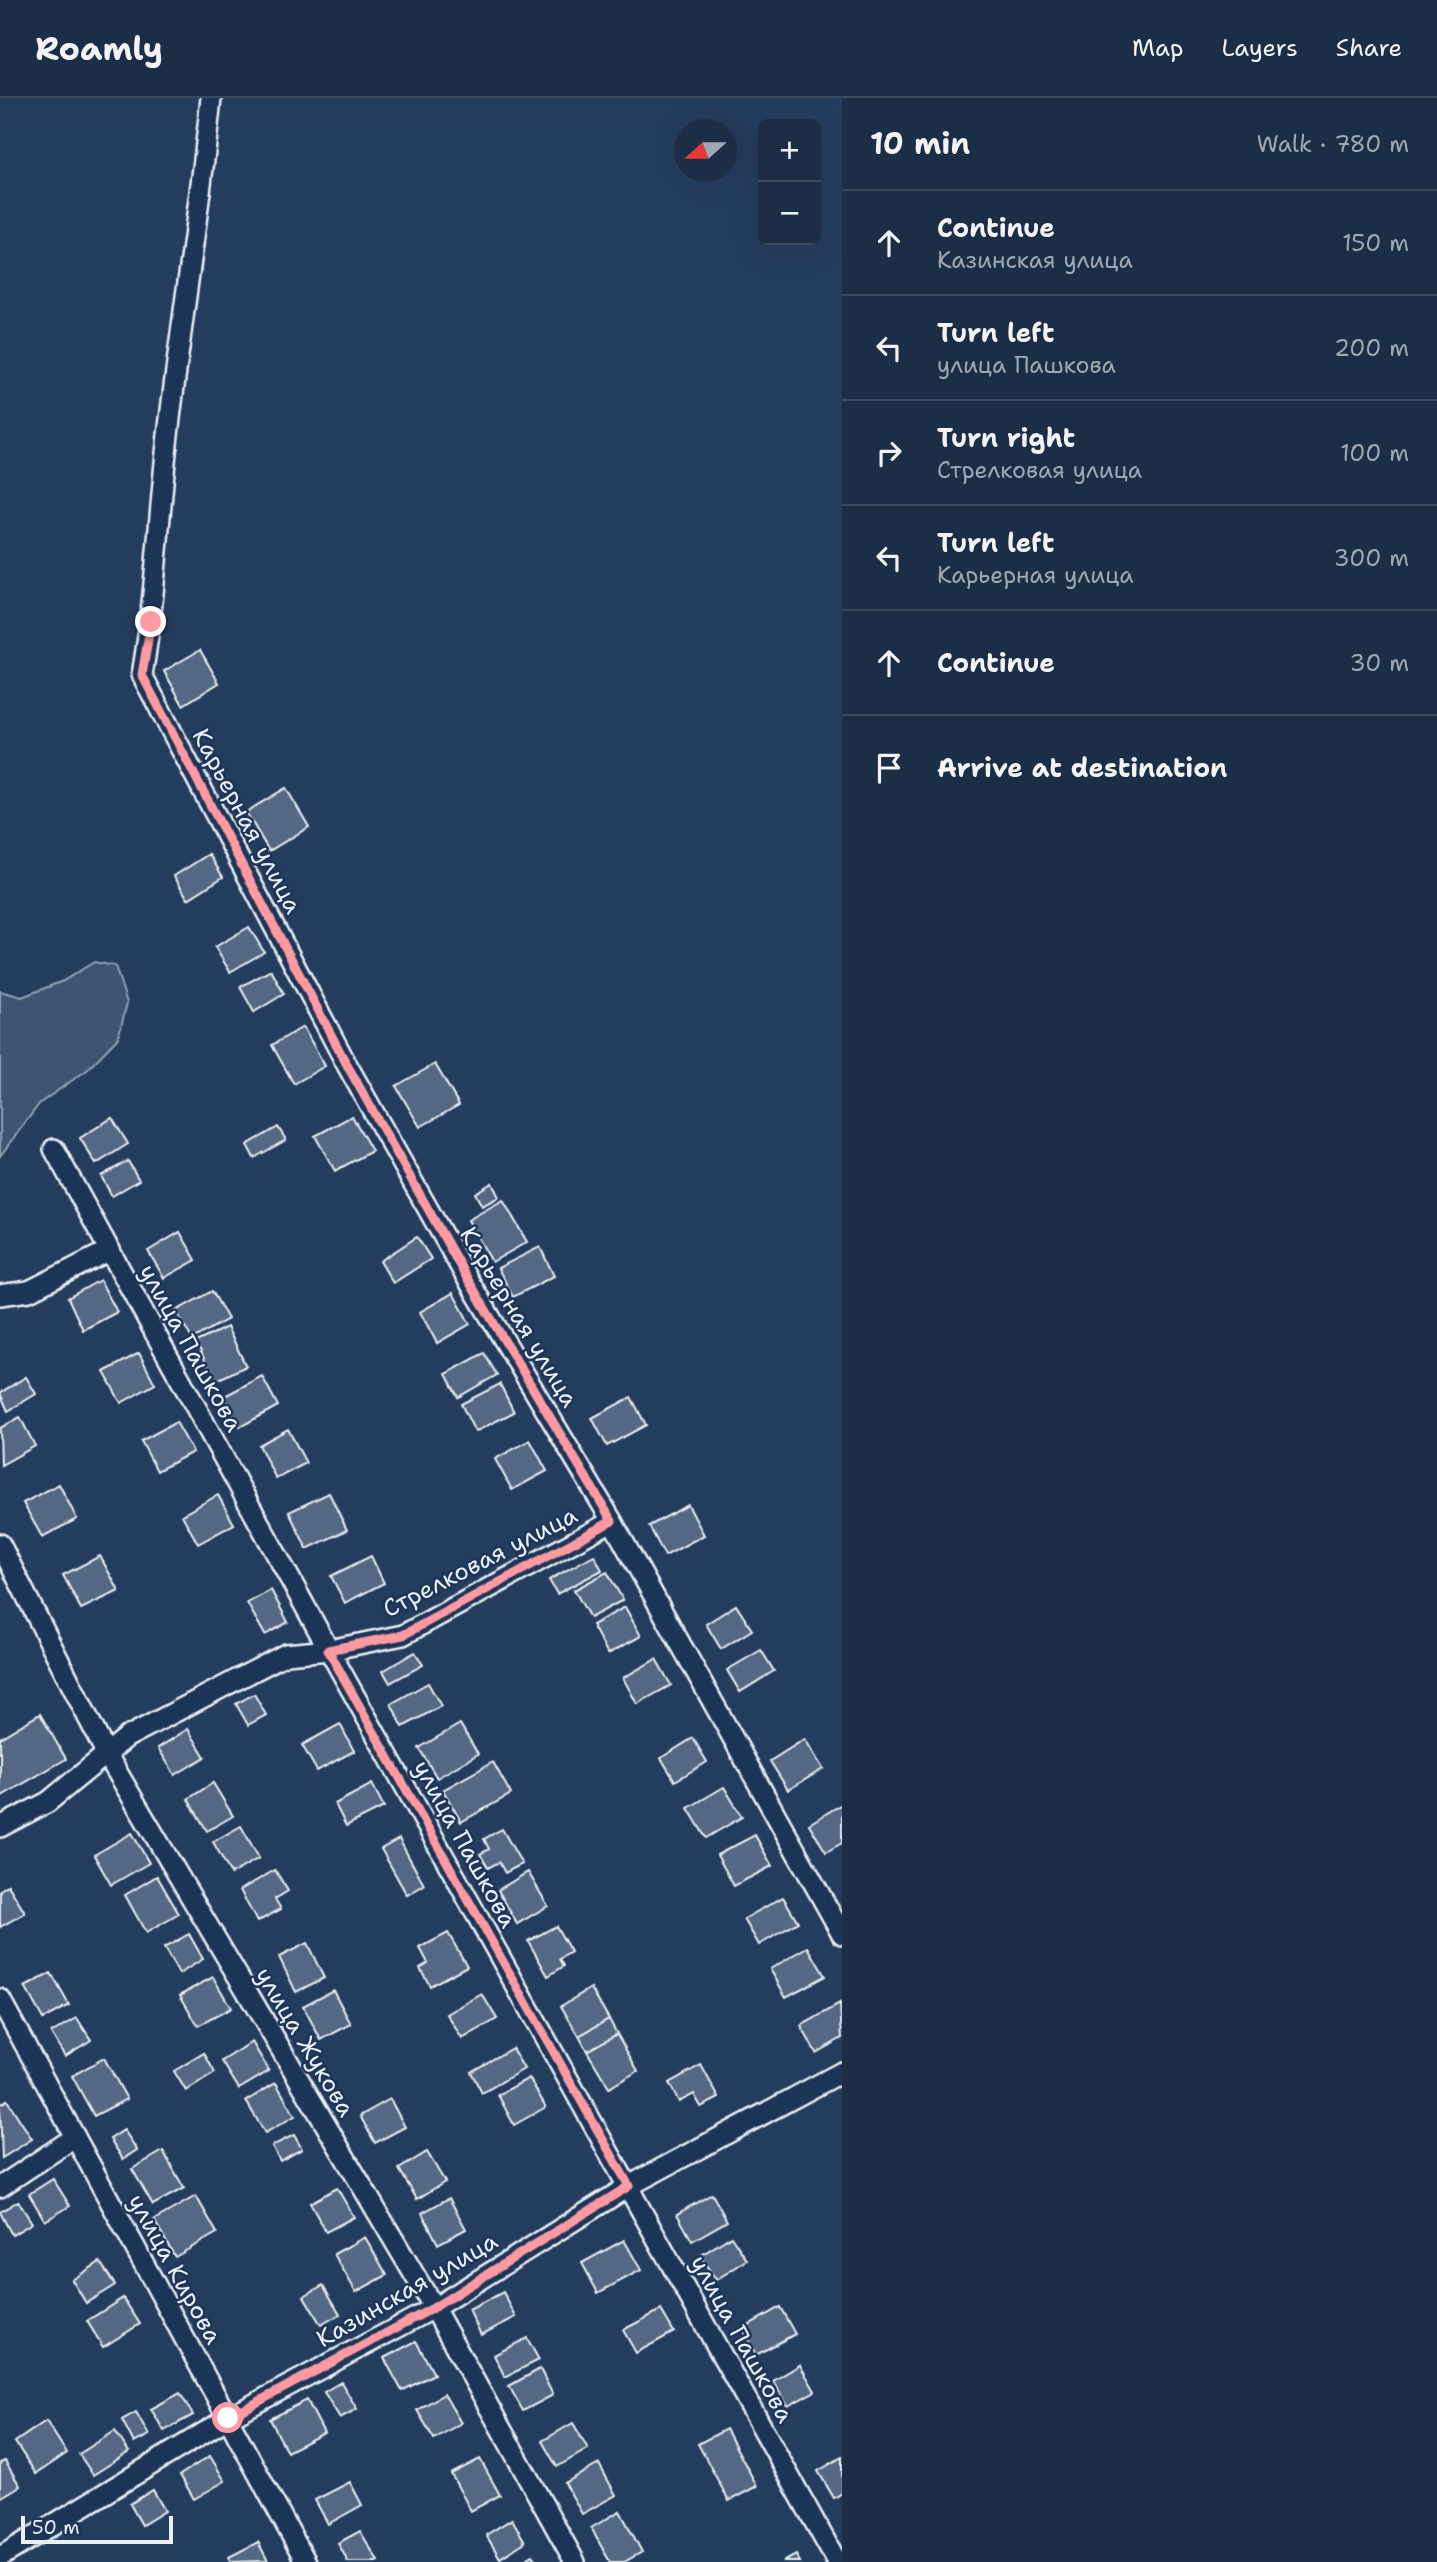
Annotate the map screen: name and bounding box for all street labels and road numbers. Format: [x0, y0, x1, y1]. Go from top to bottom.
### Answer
street label: Карьерная улица [185, 723, 309, 919]
street label: Карьерная улица [452, 1221, 586, 1413]
street label: улица Пашкова [132, 1259, 250, 1437]
street label: Стрелковая улица [377, 1499, 583, 1625]
street label: улица Пашкова [406, 1755, 524, 1933]
street label: улица Жукова [248, 1961, 362, 2123]
street label: улица Кирова [121, 2188, 229, 2350]
street label: Казинская улица [311, 2225, 504, 2355]
street label: улица Пашкова [683, 2250, 801, 2428]

